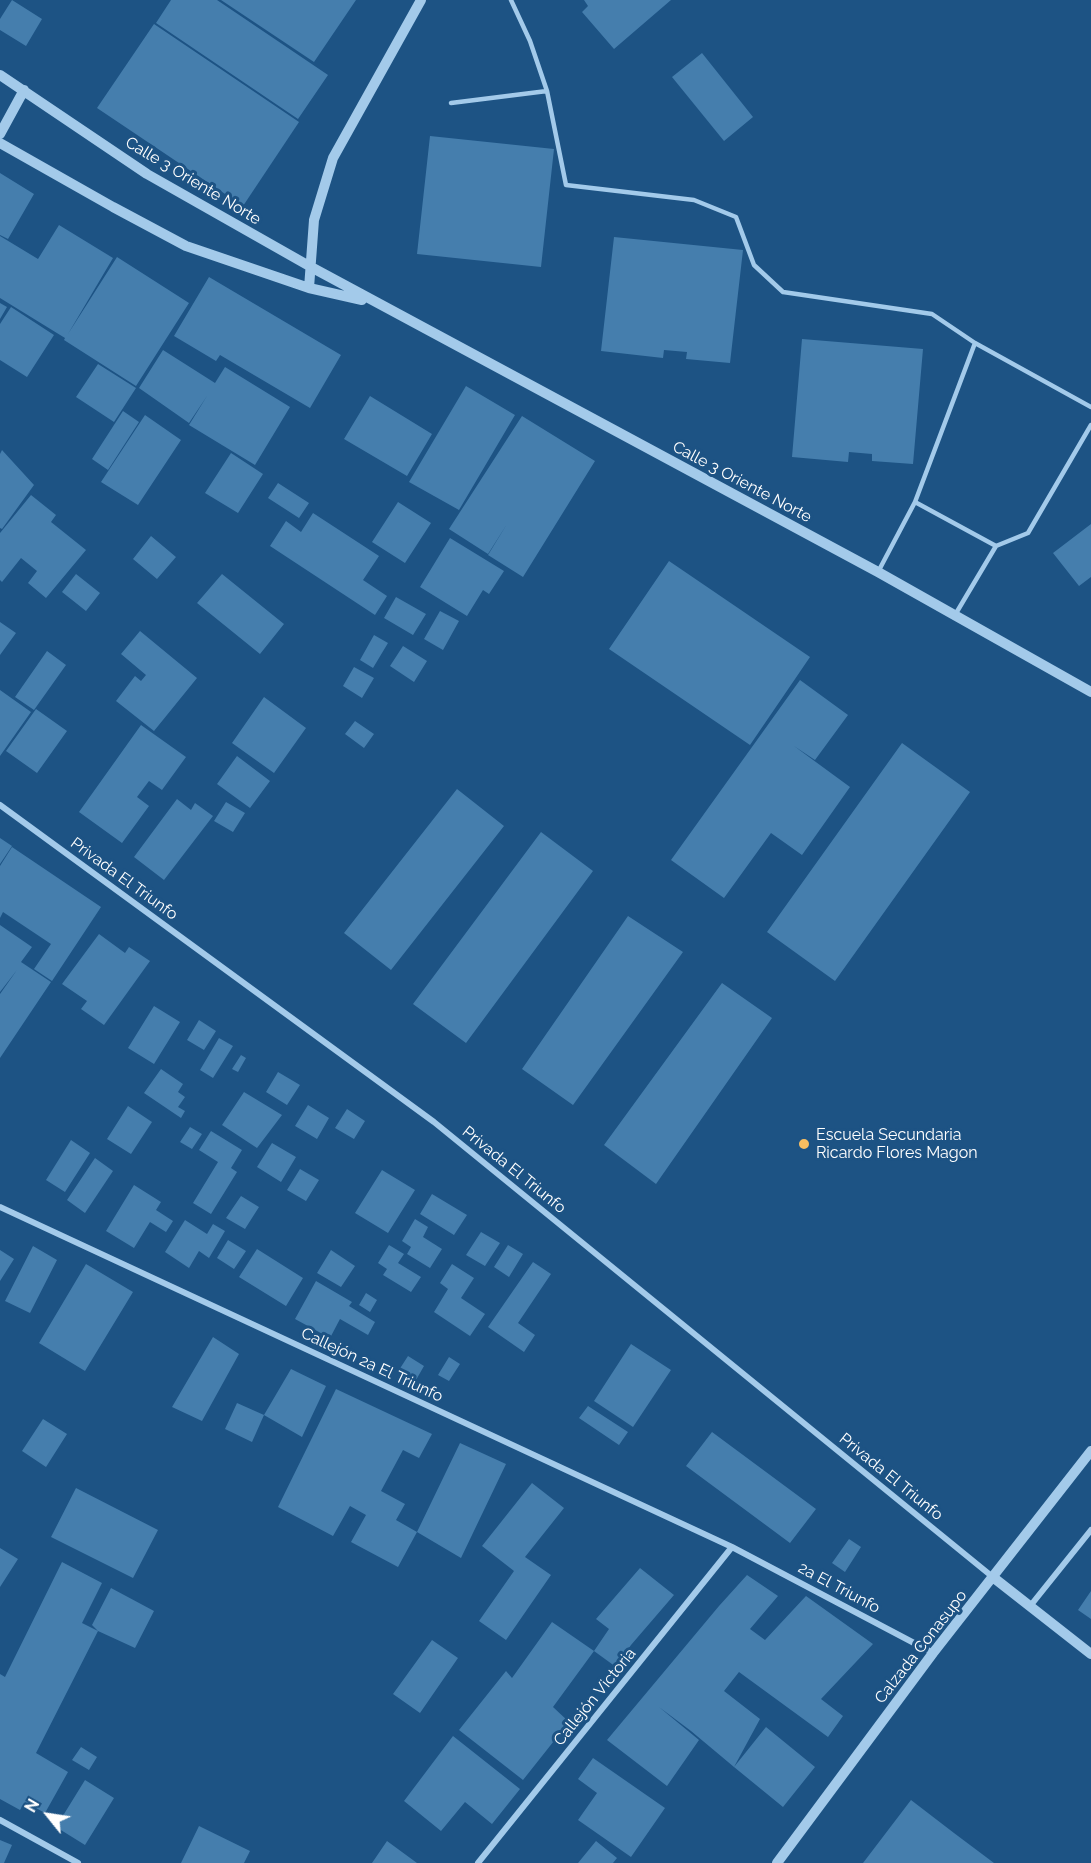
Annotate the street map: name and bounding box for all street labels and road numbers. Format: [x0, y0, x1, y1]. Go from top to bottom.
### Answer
street label: Calle 3 Oriente Norte [122, 133, 264, 229]
street label: Calle 3 Oriente Norte [669, 437, 815, 527]
street label: Privada El Triunfo [67, 834, 181, 924]
street label: Privada El Triunfo [458, 1122, 570, 1218]
street label: Callejón 2a El Triunfo [298, 1324, 446, 1406]
street label: Privada El Triunfo [835, 1429, 947, 1525]
street label: 2a El Triunfo [795, 1558, 883, 1618]
street label: Calzada Conasupo [871, 1586, 971, 1708]
street label: Callejón Victoria [550, 1644, 640, 1750]

